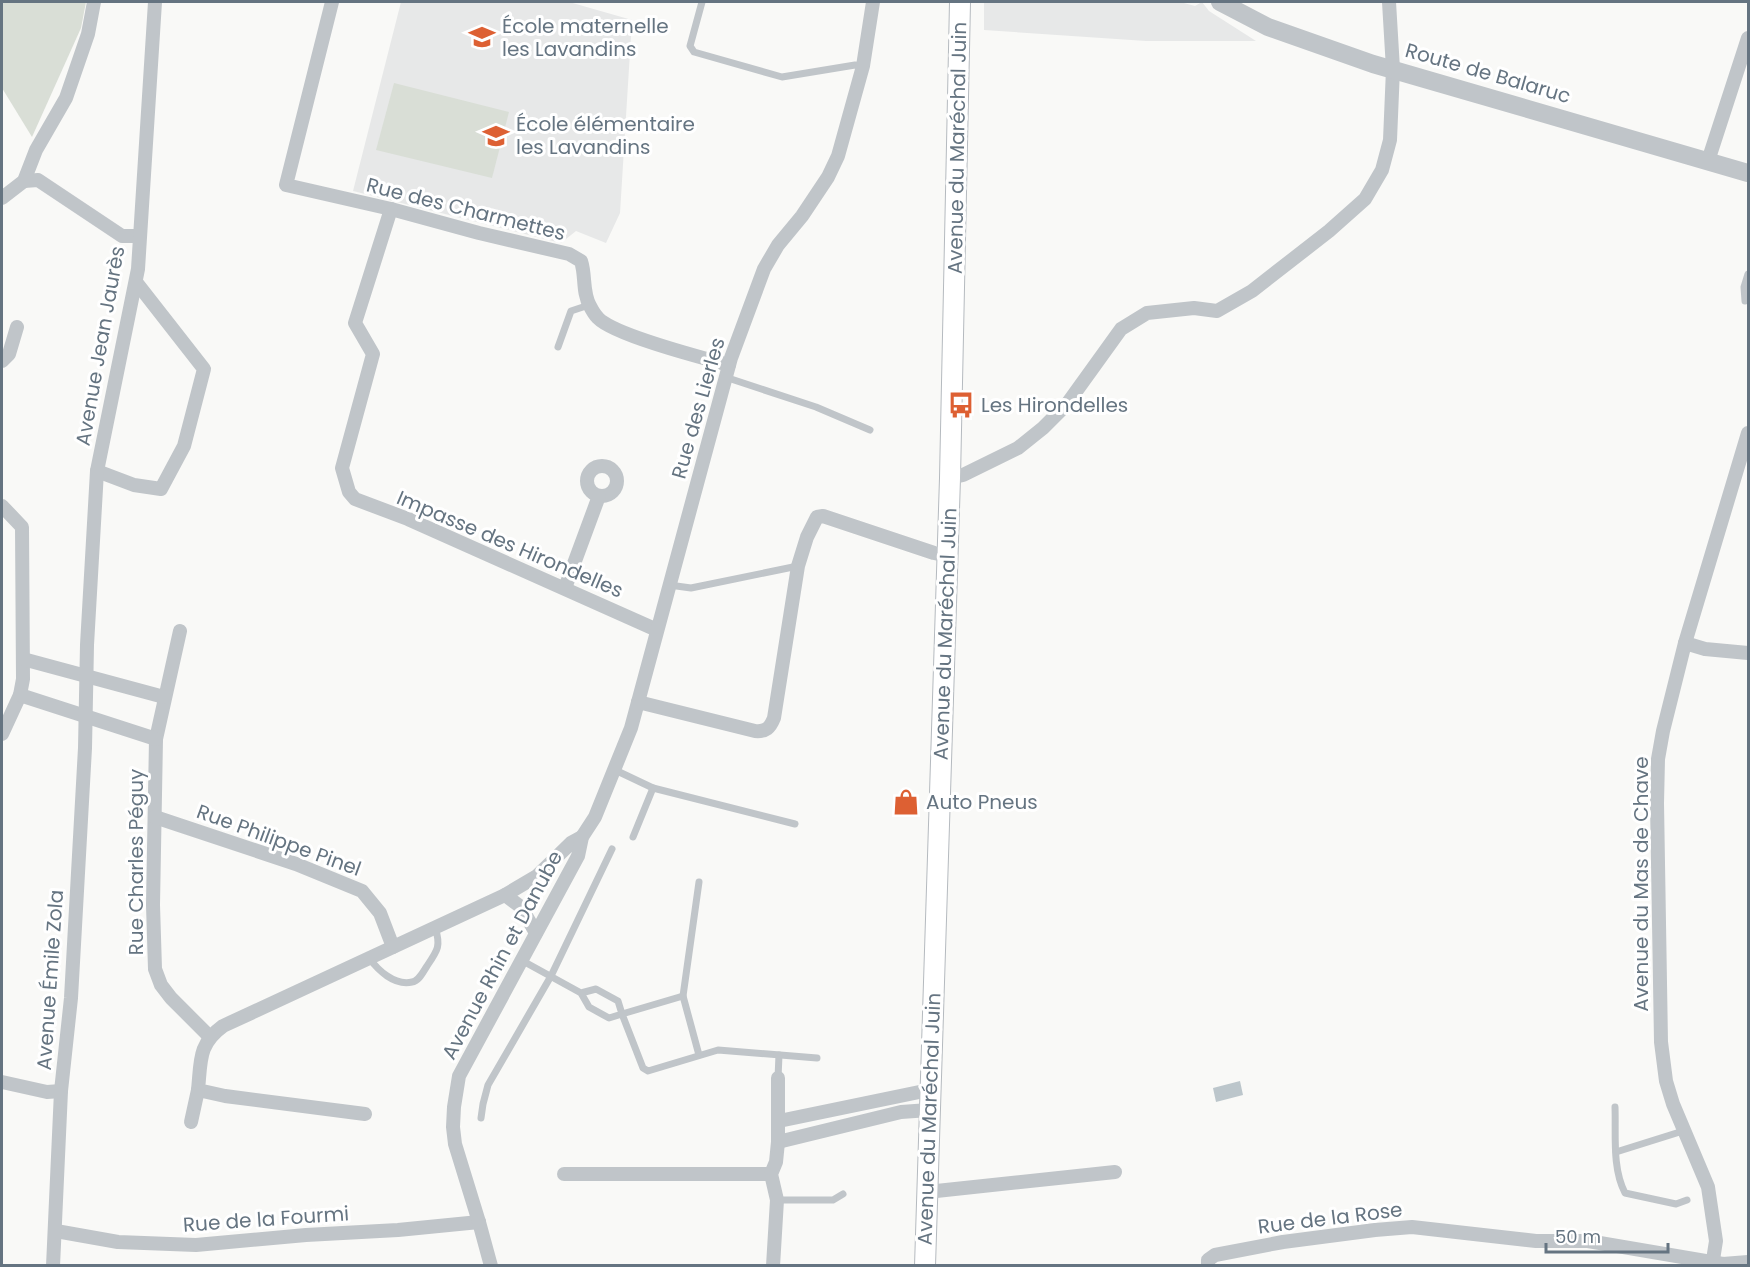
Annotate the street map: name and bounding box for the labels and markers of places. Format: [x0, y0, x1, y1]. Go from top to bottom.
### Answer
place label: École maternelle les Lavandins [502, 12, 669, 63]
school or university icon: École maternelle les Lavandins [467, 22, 497, 52]
place label: École élémentaire les Lavandins [516, 110, 695, 161]
school or university icon: École élémentaire les Lavandins [481, 121, 511, 151]
bus stop icon: Les Hirondelles [946, 390, 976, 420]
place label: Les Hirondelles [981, 391, 1128, 419]
shop icon: Auto Pneus [891, 787, 921, 817]
place label: Auto Pneus [926, 788, 1038, 816]

